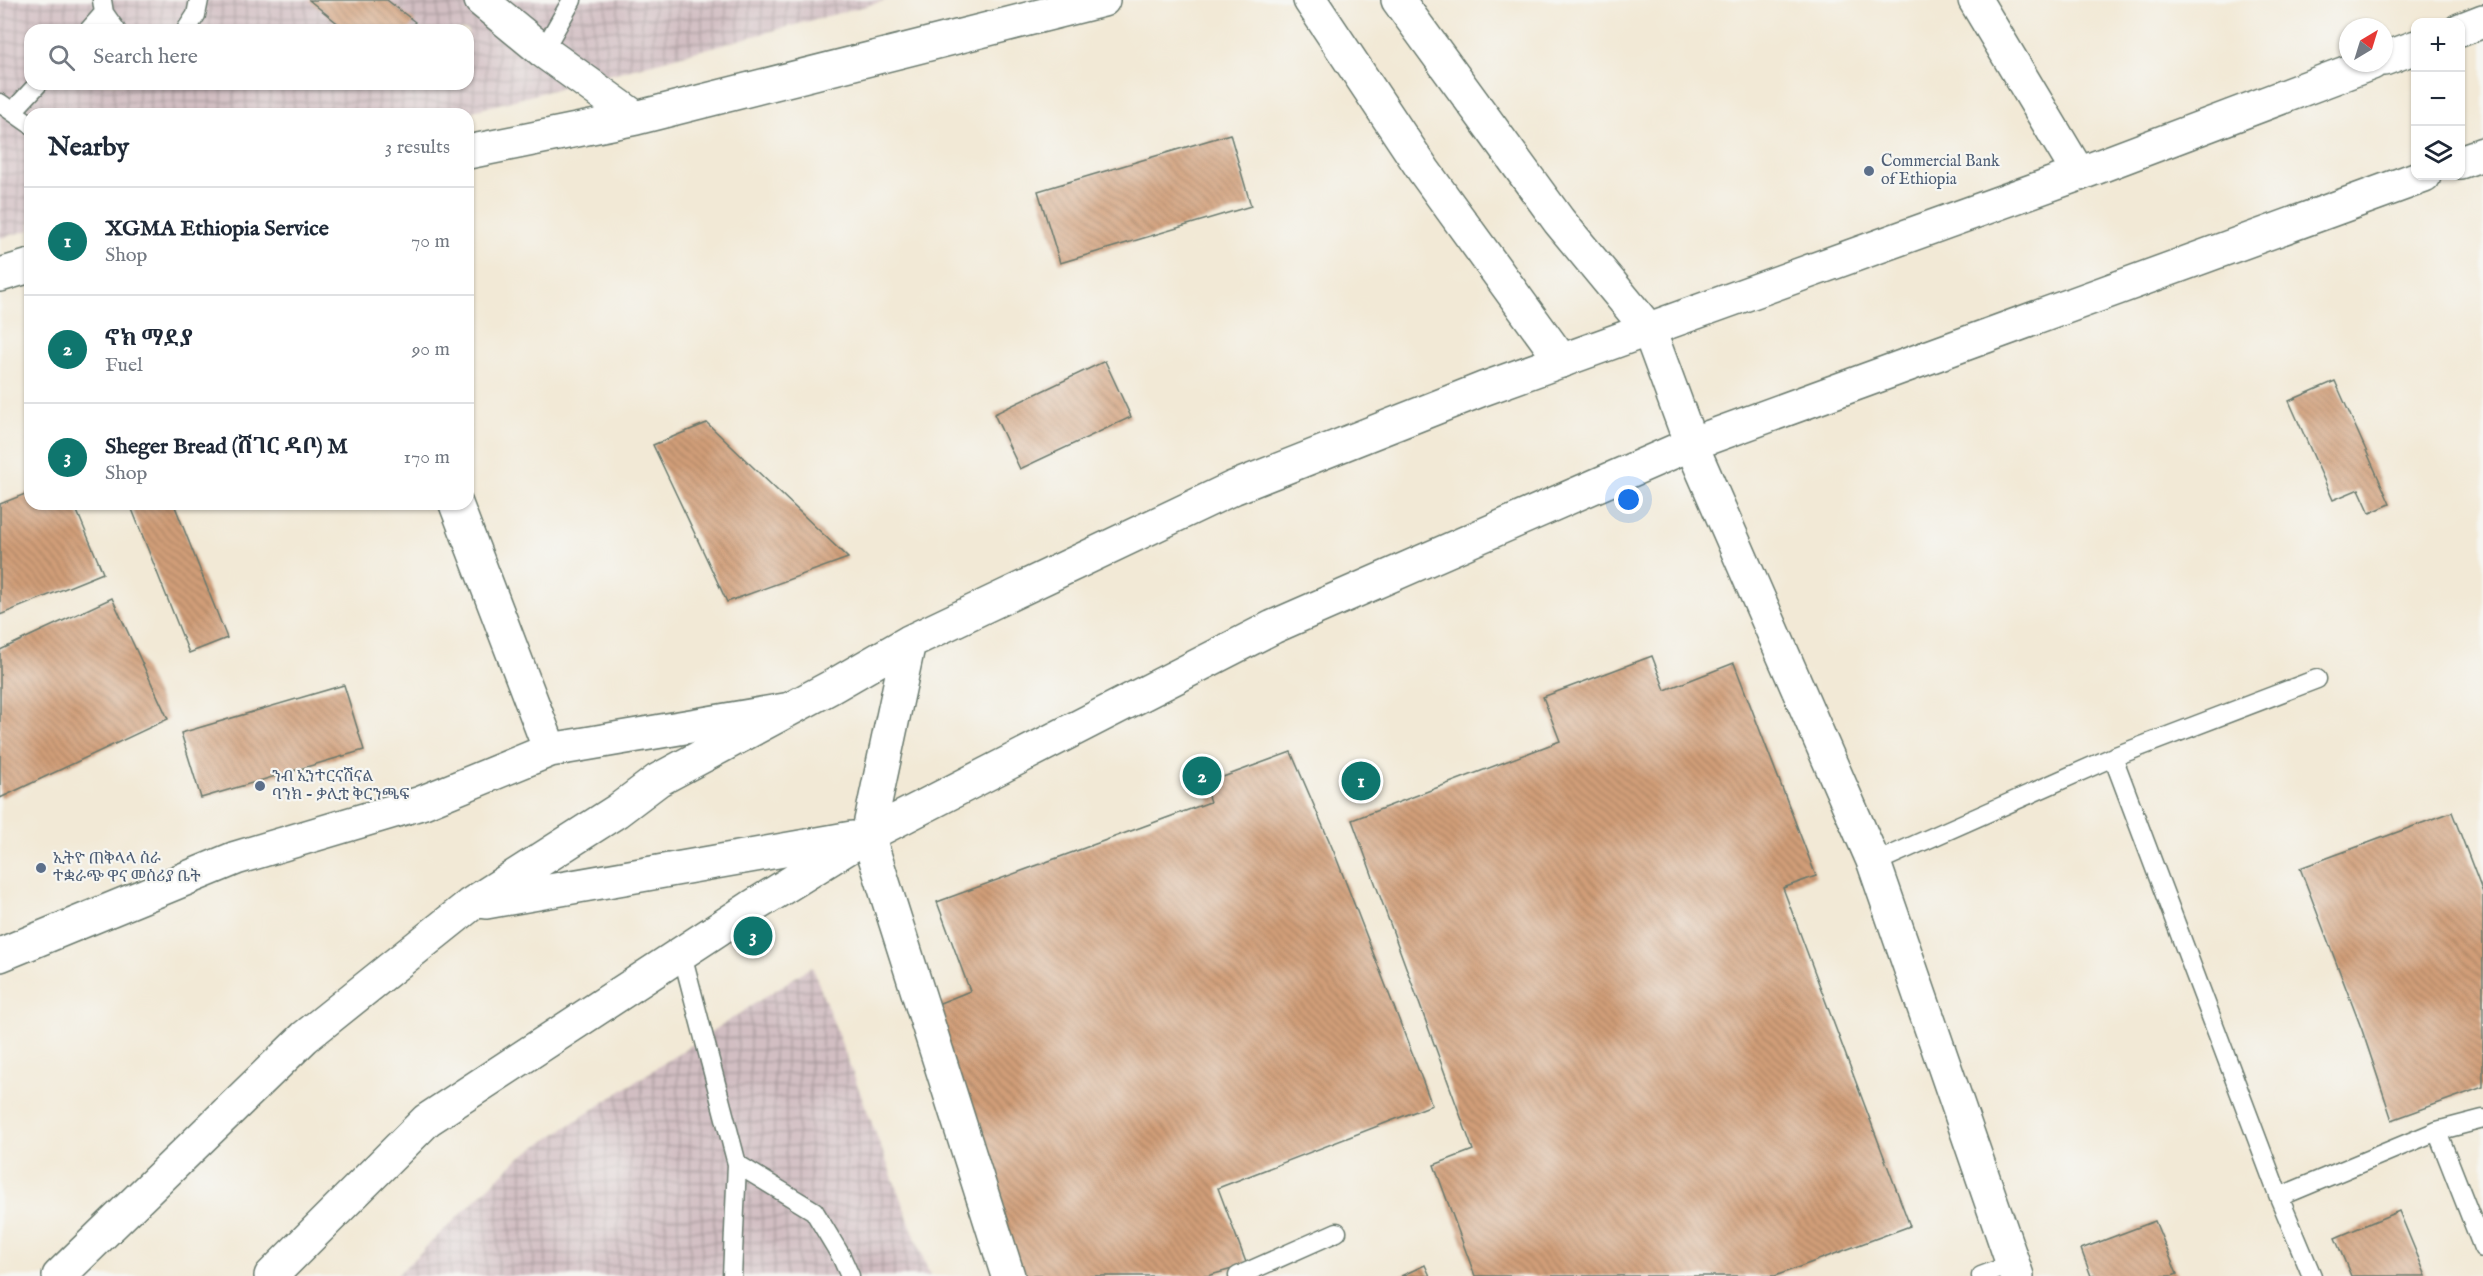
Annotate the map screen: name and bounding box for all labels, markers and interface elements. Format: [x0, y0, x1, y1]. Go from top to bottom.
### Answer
north arrow [2339, 18, 2393, 72]
map controls [2411, 18, 2465, 180]
button: + [2411, 18, 2465, 72]
search box [24, 24, 474, 90]
icon: search [45, 41, 78, 74]
text: Search here [93, 43, 198, 71]
button: − [2411, 72, 2465, 126]
button: layers [2411, 126, 2465, 180]
text: Nearby [48, 131, 129, 164]
text: 3 results [385, 135, 450, 160]
place label: Commercial Bank of Ethiopia [1881, 152, 2000, 190]
marker: Commercial Bank of Ethiopia [1862, 164, 1876, 178]
text: XGMA Ethiopia Service [105, 215, 329, 243]
text: 1 [64, 229, 71, 254]
text: 70 m [411, 229, 450, 254]
text: Shop [105, 243, 147, 268]
text: ኖክ ማደያ [105, 325, 193, 353]
text: 2 [63, 337, 72, 362]
text: 90 m [412, 337, 450, 362]
text: Fuel [105, 353, 143, 378]
text: Sheger Bread (ሸገር ዳቦ) M [105, 433, 348, 461]
text: 3 [64, 445, 71, 470]
text: 170 m [404, 445, 450, 470]
text: Shop [105, 461, 147, 486]
your location [1614, 485, 1643, 514]
pin: 2 [1182, 754, 1222, 798]
pin: 1 [1342, 758, 1380, 804]
place label: ንብ ኢንተርናሽናል ባንክ - ቃሊቲ ቅርንጫፍ [272, 767, 410, 805]
marker: ንብ ኢንተርናሽናል ባንክ - ቃሊቲ ቅርንጫፍ [253, 779, 267, 793]
place label: ኢትዮ ጠቅላላ ስራ ተቋራጭ ዋና መስሪያ ቤት [53, 849, 201, 887]
marker: ኢትዮ ጠቅላላ ስራ ተቋራጭ ዋና መስሪያ ቤት [34, 861, 48, 875]
pin: 3 [734, 914, 772, 958]

